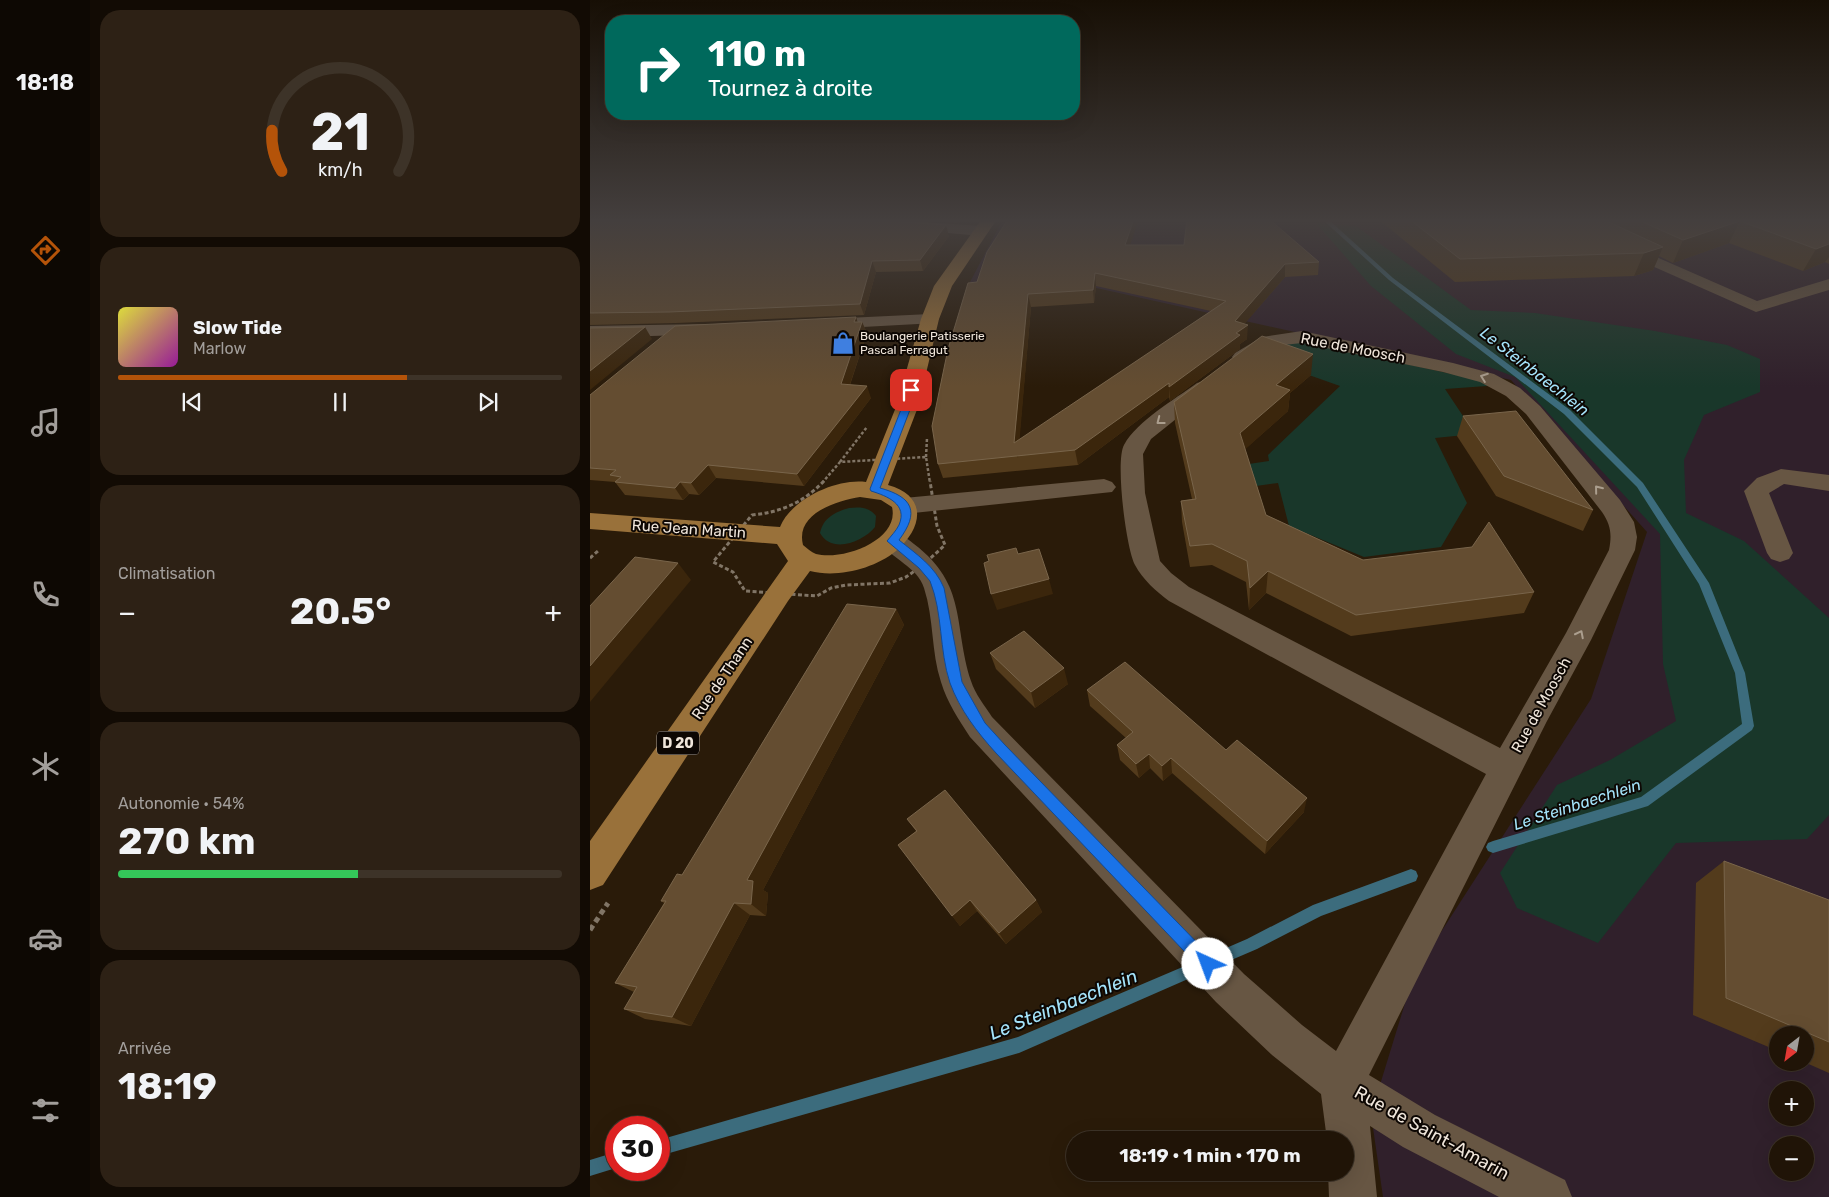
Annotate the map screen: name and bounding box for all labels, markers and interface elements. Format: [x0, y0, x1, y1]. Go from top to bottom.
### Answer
text: 110 m [708, 33, 806, 75]
icon: right [625, 35, 690, 100]
text: 18:18 [16, 69, 74, 96]
text: Tournez à droite [708, 75, 873, 102]
text: 21 [310, 101, 370, 163]
text: km/h [318, 159, 362, 180]
icon: directions [28, 233, 63, 268]
text: Slow Tide [193, 316, 282, 339]
water label: Le Steinbaechlein [1476, 323, 1593, 420]
place label: Boulangerie Patisserie Pascal Ferragut [860, 329, 985, 357]
street label: Rue de Moosch [1299, 329, 1407, 367]
shop icon: Boulangerie Patisserie Pascal Ferragut [830, 330, 856, 356]
text: Marlow [193, 339, 246, 358]
pin [890, 369, 932, 411]
one-way arrow [1480, 373, 1488, 383]
icon: arrive [897, 376, 925, 404]
icon: previous [178, 388, 206, 416]
icon: pause [326, 388, 354, 416]
icon: next [474, 388, 502, 416]
icon: music [28, 405, 63, 440]
one-way arrow [1157, 415, 1166, 423]
one-way arrow [1594, 486, 1603, 495]
street label: Rue Jean Martin [631, 516, 747, 542]
text: Climatisation [118, 564, 215, 583]
icon: phone [28, 577, 63, 612]
text: 20.5° [290, 588, 391, 634]
text: − [118, 596, 136, 629]
text: + [545, 596, 562, 629]
one-way arrow [1574, 630, 1584, 639]
street label: Rue de Thann [688, 633, 756, 723]
street label: Rue de Moosch [1507, 654, 1575, 756]
road number: D 20 [657, 731, 699, 754]
icon: climate [28, 749, 63, 784]
water label: Le Steinbaechlein [1511, 775, 1643, 834]
text: Autonomie · 54% [118, 794, 244, 813]
text: 270 km [118, 818, 255, 864]
icon: car [28, 921, 63, 956]
position arrow [1181, 937, 1233, 989]
water label: Le Steinbaechlein [986, 964, 1141, 1045]
north arrow [1769, 1026, 1814, 1071]
map controls [1769, 1026, 1814, 1181]
text: Arrivée [118, 1039, 171, 1058]
text: 18:19 [118, 1063, 217, 1109]
street label: Rue de Saint-Amarin [1351, 1081, 1513, 1185]
button: + [1769, 1081, 1814, 1126]
icon: filters [28, 1093, 63, 1128]
speed limit sign: 30 [605, 1116, 670, 1181]
button: − [1769, 1136, 1814, 1181]
text: 18:19 · 1 min · 170 m [1119, 1144, 1301, 1167]

